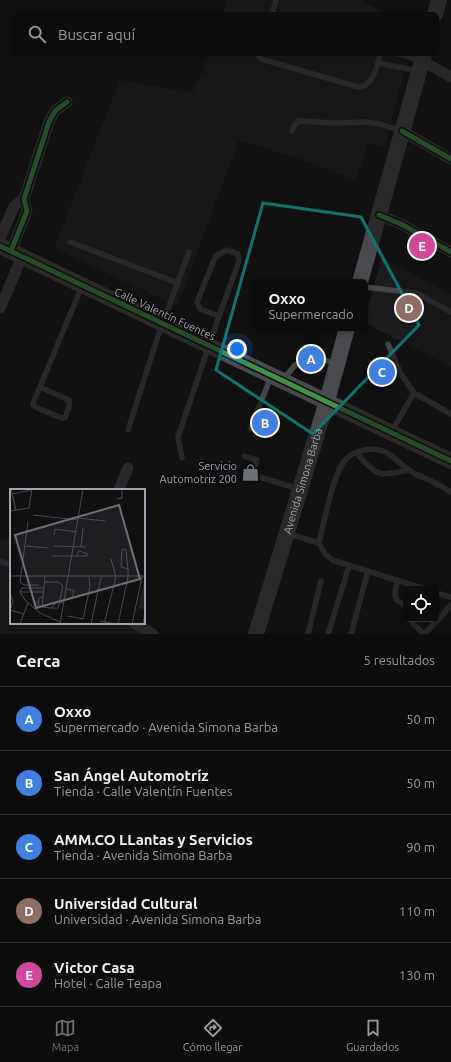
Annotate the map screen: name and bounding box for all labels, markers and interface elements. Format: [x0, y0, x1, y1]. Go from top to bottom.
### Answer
search box [12, 12, 439, 56]
icon: search [26, 23, 48, 45]
text: Buscar aquí [58, 26, 135, 43]
pin: E [409, 231, 435, 261]
popup [254, 279, 368, 331]
street label: Calle Valentín Fuentes [113, 285, 217, 343]
text: Oxxo [268, 290, 306, 307]
pin: D [396, 293, 422, 323]
text: Supermercado [268, 307, 354, 321]
your location [227, 339, 247, 359]
pin: A [298, 344, 324, 374]
pin: C [369, 357, 395, 387]
pin: B [252, 408, 278, 438]
street label: Avenida Simona Barba [281, 427, 324, 535]
place label: Servicio Automotriz 200 [160, 460, 237, 485]
shop icon: Servicio Automotriz 200 [240, 462, 260, 482]
inset map [10, 489, 145, 624]
map controls [403, 586, 439, 622]
button: locate [403, 586, 439, 622]
text: Cerca [16, 651, 61, 670]
text: 5 resultados [364, 653, 435, 667]
text: Oxxo [54, 703, 91, 720]
text: A [24, 712, 34, 726]
text: 50 m [406, 712, 435, 726]
text: Supermercado · Avenida Simona Barba [54, 720, 278, 734]
text: San Ángel Automotríz [54, 767, 209, 784]
text: B [25, 776, 33, 790]
text: 50 m [406, 776, 435, 790]
text: Tienda · Calle Valentín Fuentes [54, 784, 232, 798]
text: AMM.CO LLantas y Servicios [54, 831, 253, 848]
text: C [25, 840, 33, 854]
text: 90 m [406, 840, 435, 854]
text: Tienda · Avenida Simona Barba [54, 848, 232, 862]
text: Universidad Cultural [54, 895, 198, 912]
text: D [24, 904, 34, 918]
text: 110 m [399, 904, 435, 918]
text: Universidad · Avenida Simona Barba [54, 912, 261, 926]
text: Victor Casa [54, 959, 135, 976]
text: E [25, 968, 33, 982]
text: 130 m [399, 968, 435, 982]
text: Hotel · Calle Teapa [54, 976, 162, 990]
tab: Mapa [52, 1017, 79, 1053]
tab: Cómo llegar [183, 1017, 242, 1053]
tab: Guardados [346, 1017, 399, 1053]

